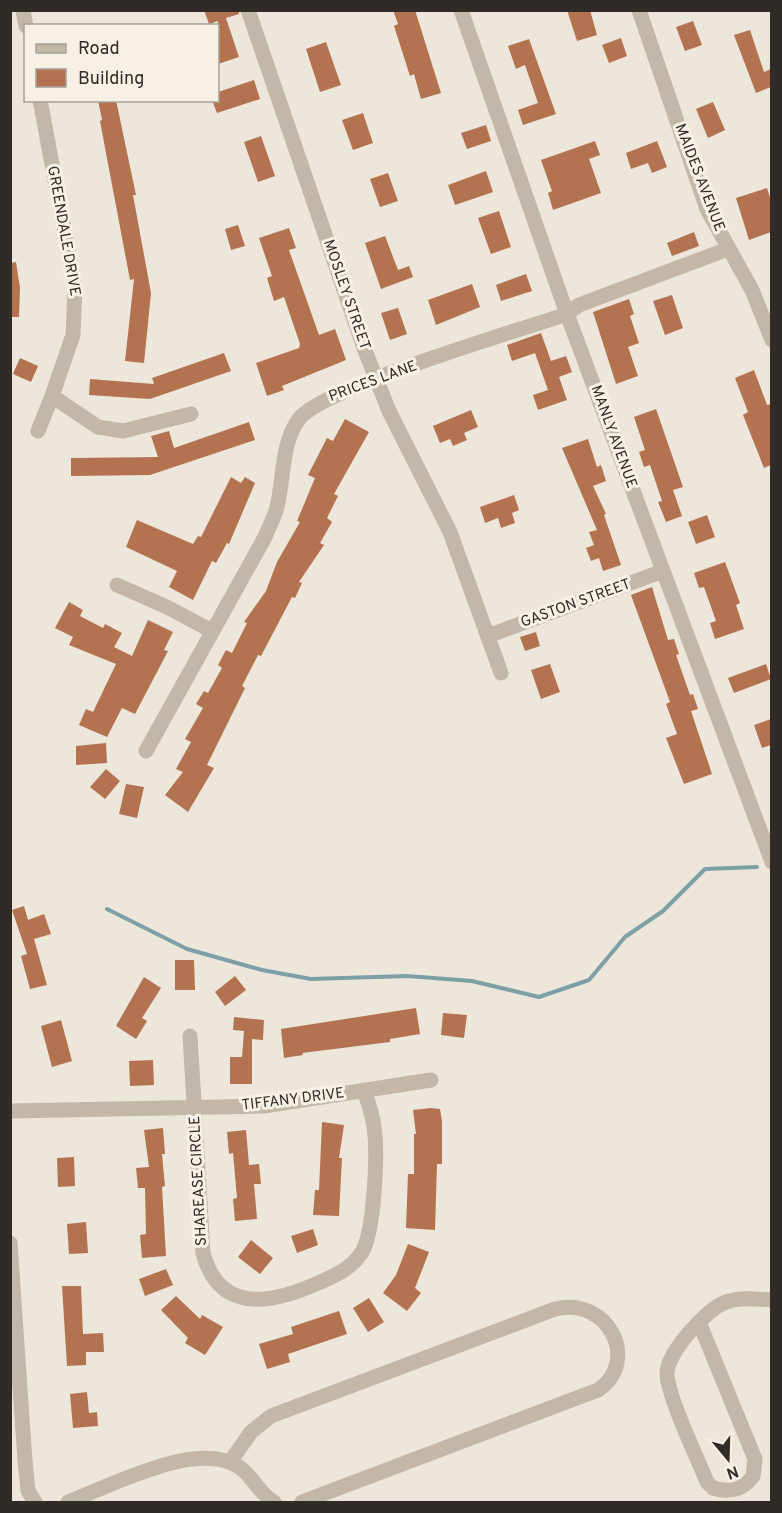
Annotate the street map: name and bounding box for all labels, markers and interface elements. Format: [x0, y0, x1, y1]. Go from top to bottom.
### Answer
legend [24, 24, 219, 102]
text: Road [78, 38, 120, 61]
text: Building [78, 68, 144, 91]
street label: MAIDES AVENUE [670, 121, 728, 235]
street label: GREENDALE DRIVE [42, 164, 84, 298]
street label: MOSLEY STREET [318, 237, 374, 353]
street label: PRICES LANE [326, 357, 420, 407]
street label: MANLY AVENUE [586, 383, 640, 491]
street label: GASTON STREET [518, 575, 634, 633]
street label: TIFFANY DRIVE [241, 1084, 345, 1116]
street label: SHAREASE CIRCLE [186, 1116, 212, 1246]
north arrow [698, 1429, 758, 1489]
text: N [724, 1460, 741, 1483]

